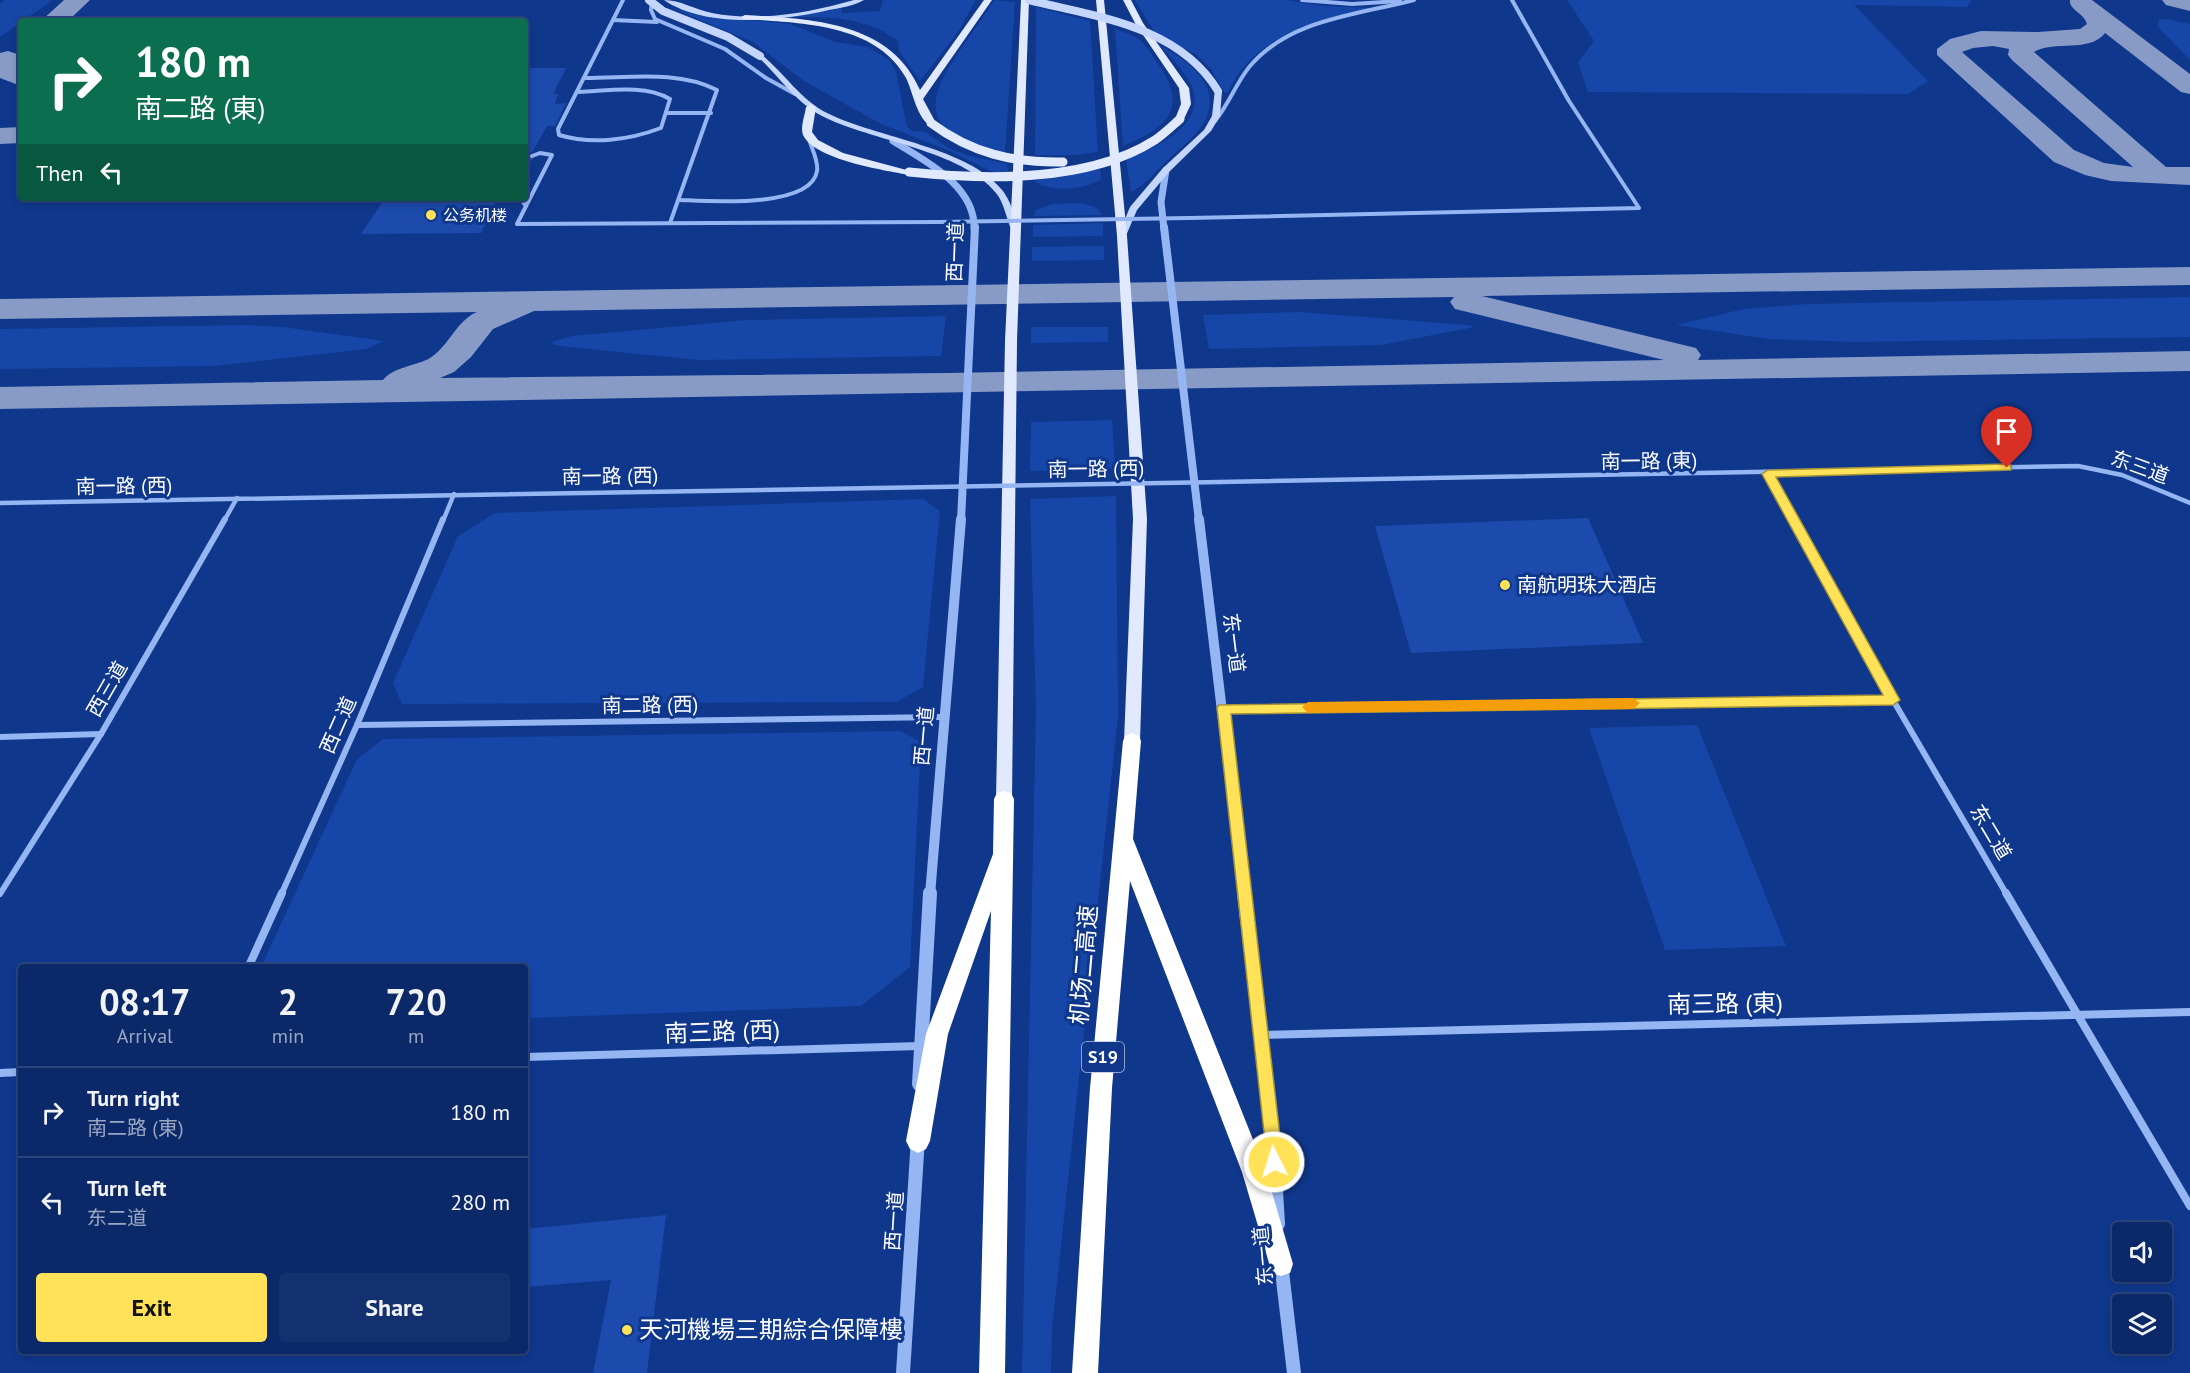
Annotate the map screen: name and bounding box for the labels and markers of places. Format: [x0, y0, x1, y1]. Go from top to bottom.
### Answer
place label: 公务机楼 [443, 205, 507, 225]
marker: 公务机楼 [424, 208, 438, 222]
pin [1981, 406, 2032, 468]
place label: 南航明珠大酒店 [1517, 572, 1657, 598]
marker: 南航明珠大酒店 [1498, 578, 1512, 592]
place label: 天河機場三期綜合保障樓 [639, 1314, 903, 1345]
marker: 天河機場三期綜合保障樓 [620, 1323, 634, 1337]

